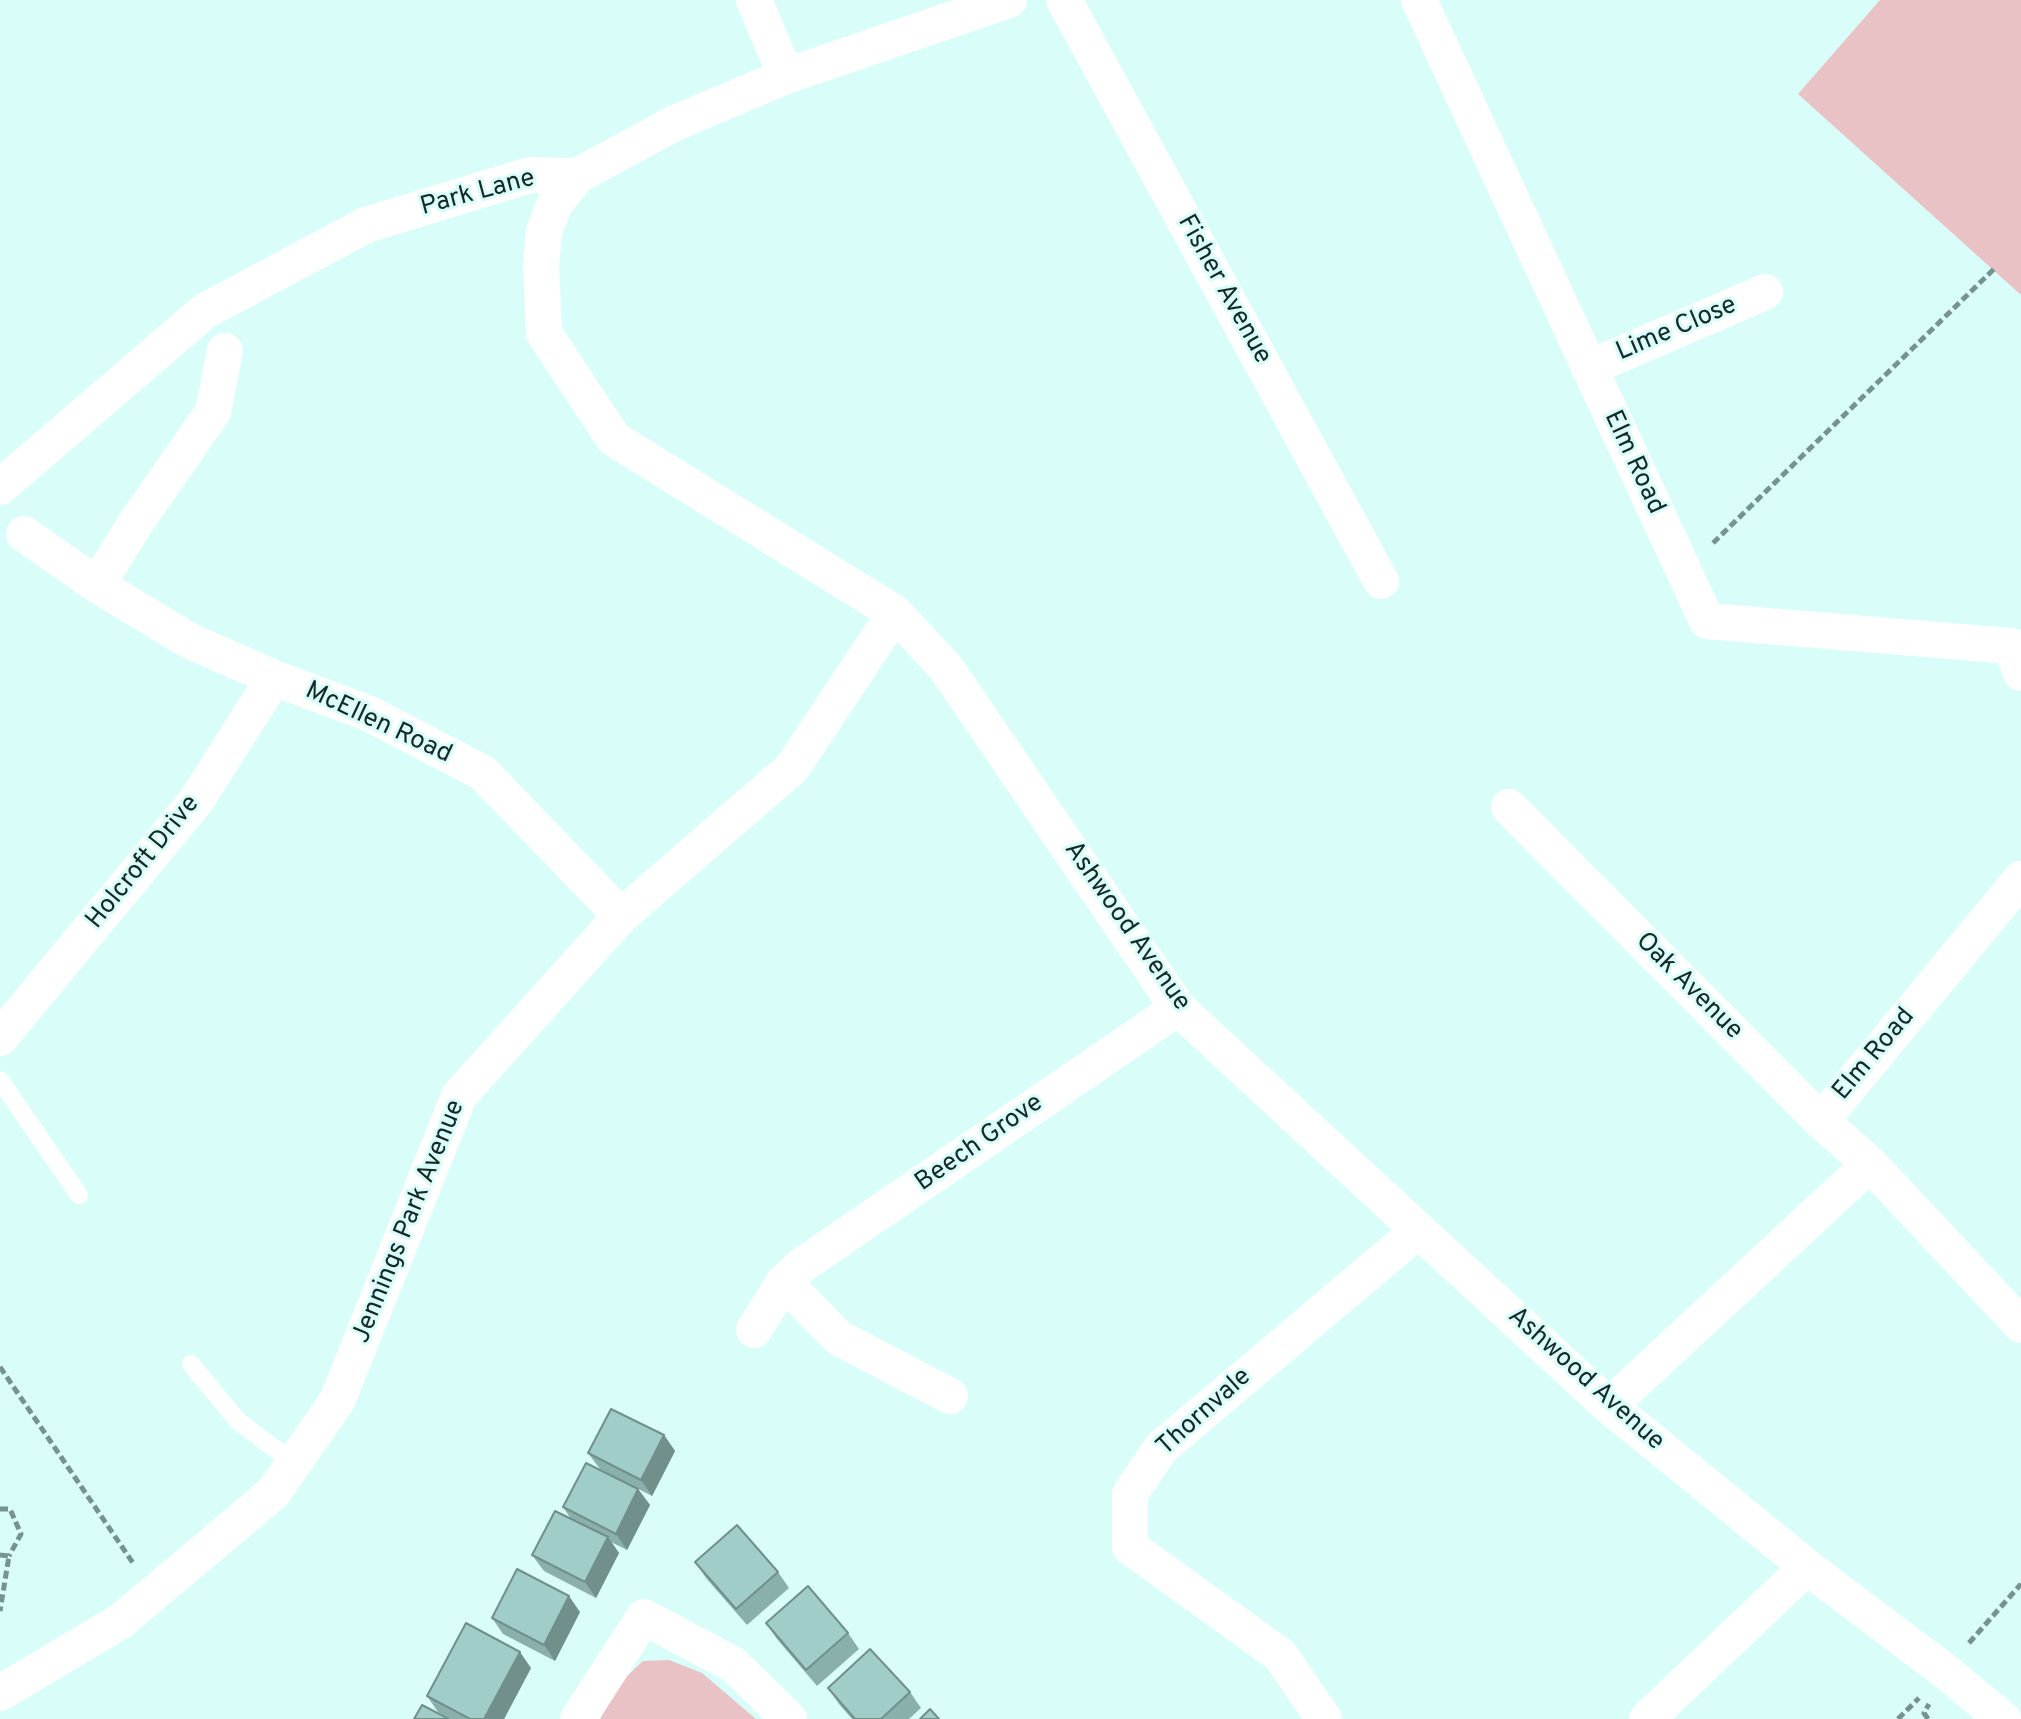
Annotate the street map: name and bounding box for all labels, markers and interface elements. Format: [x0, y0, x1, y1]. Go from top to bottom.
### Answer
street label: Park Lane [417, 164, 539, 224]
street label: Fisher Avenue [1169, 210, 1277, 370]
street label: Lime Close [1612, 291, 1742, 369]
street label: Elm Road [1595, 406, 1671, 520]
street label: McEllen Road [300, 676, 456, 772]
street label: Holcroft Drive [81, 790, 207, 936]
street label: Ashwood Avenue [1056, 836, 1196, 1018]
street label: Oak Avenue [1628, 927, 1748, 1047]
street label: Elm Road [1827, 1003, 1923, 1107]
street label: Beech Grove [910, 1089, 1050, 1199]
street label: Jennings Park Avenue [347, 1096, 473, 1348]
street label: Ashwood Avenue [1500, 1302, 1670, 1458]
street label: Thornvale [1151, 1362, 1259, 1464]

